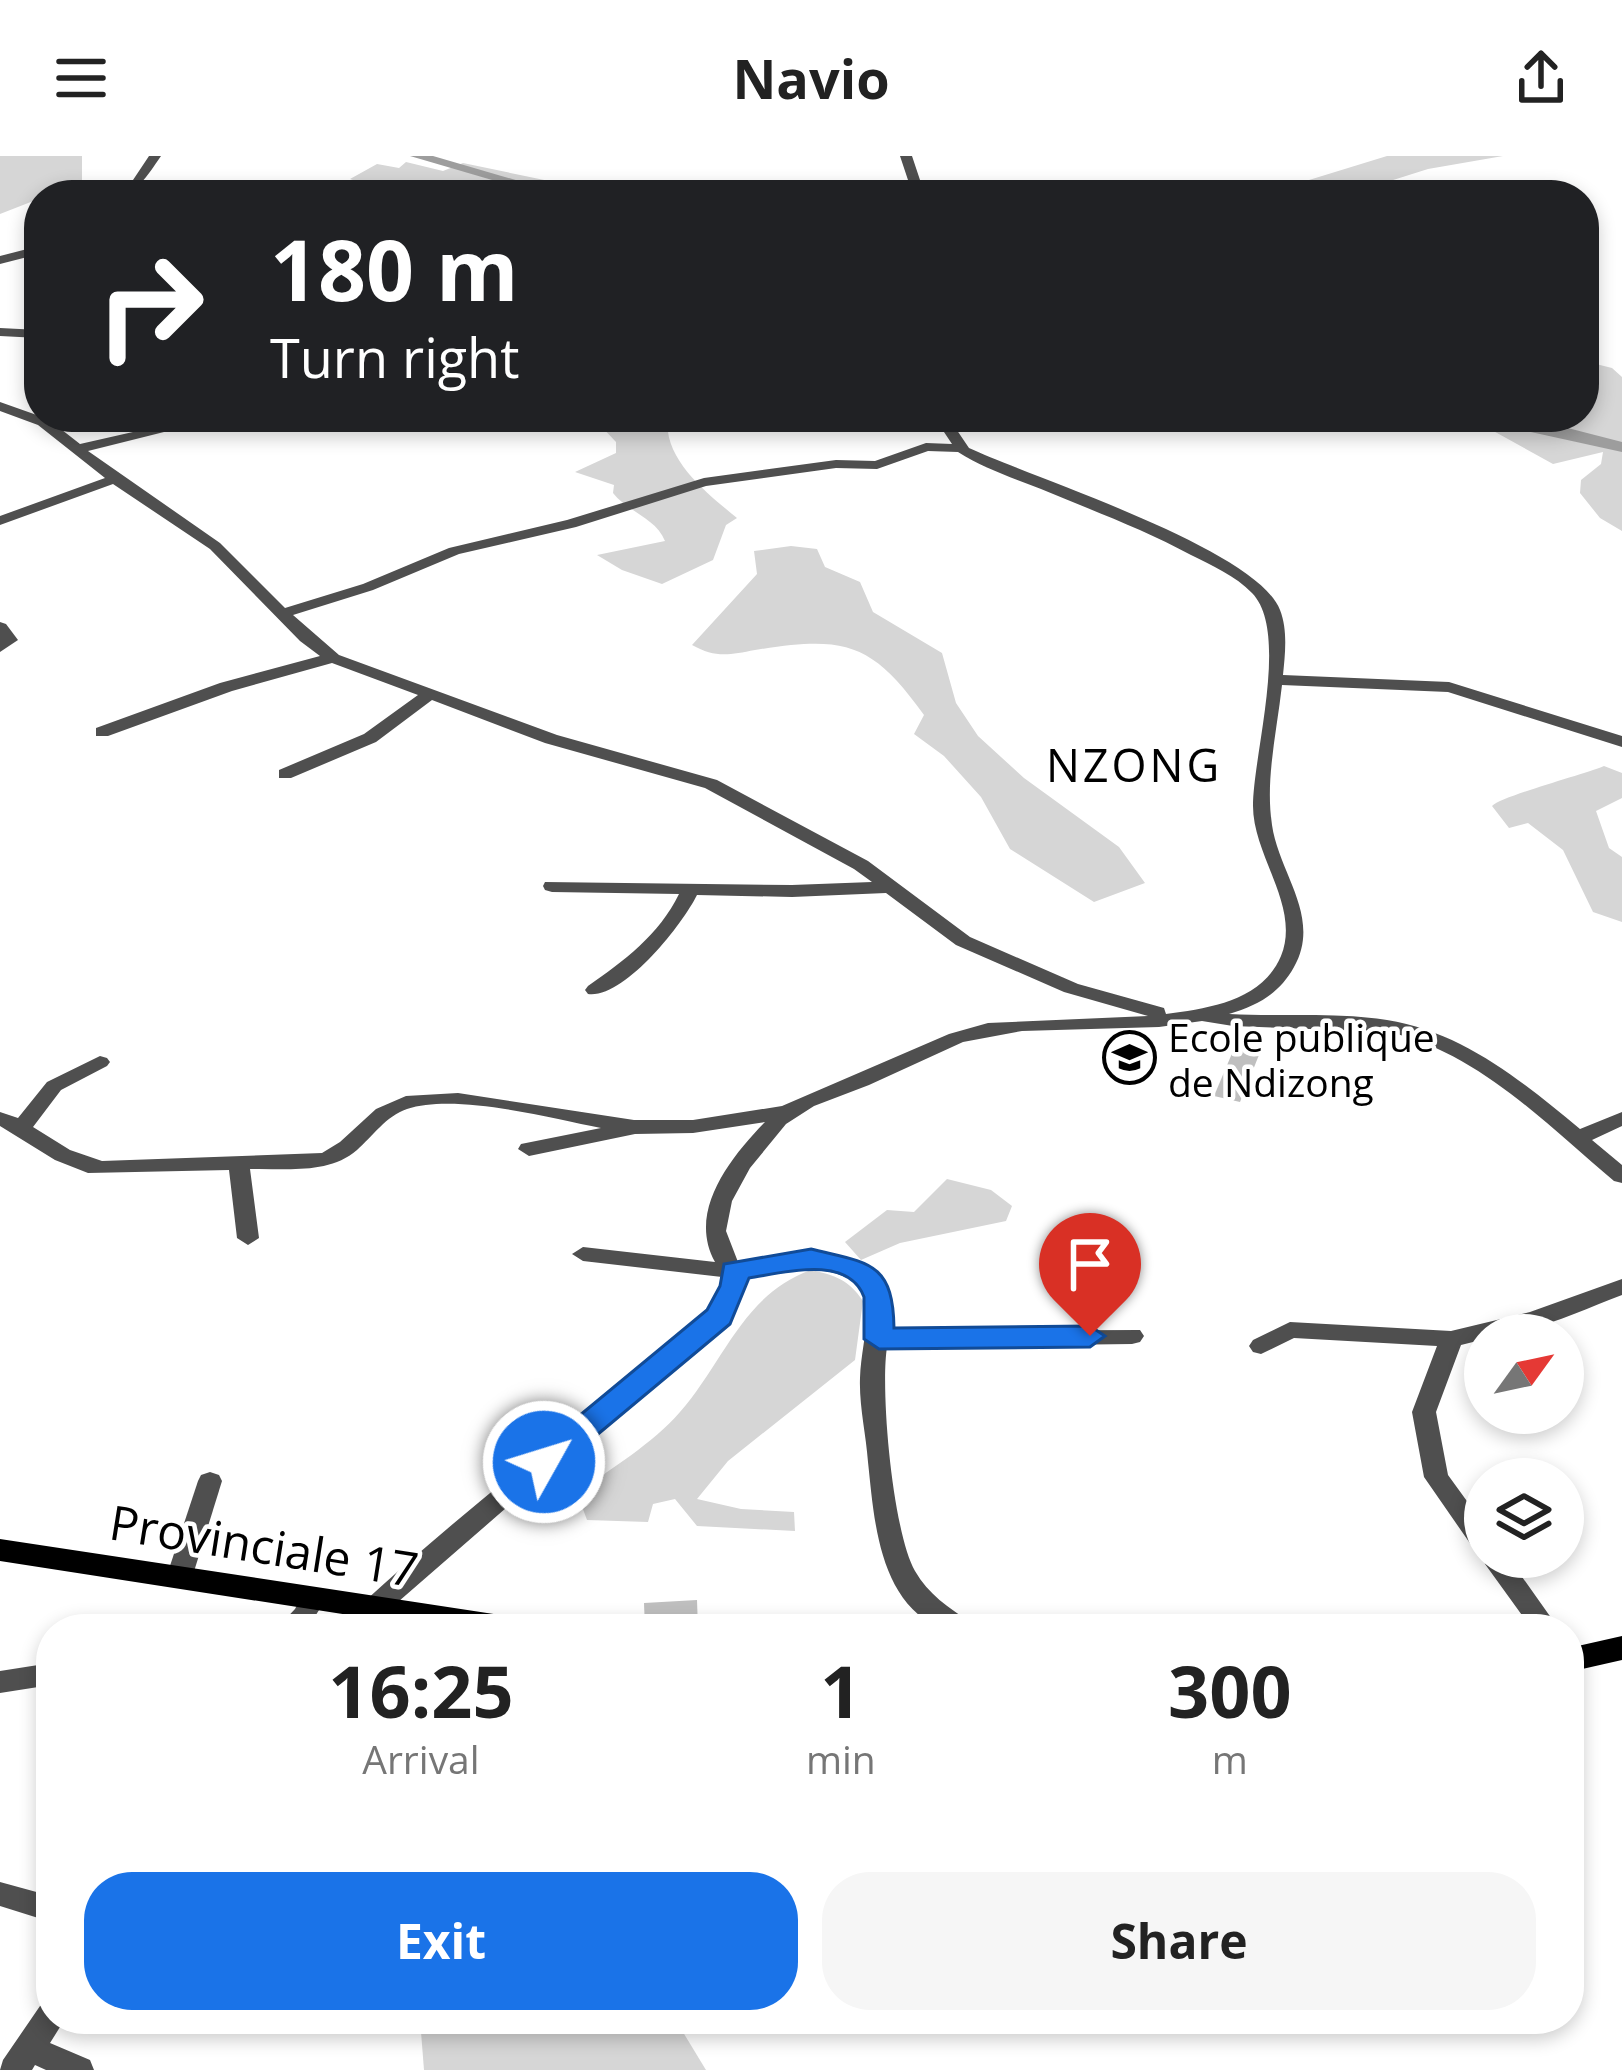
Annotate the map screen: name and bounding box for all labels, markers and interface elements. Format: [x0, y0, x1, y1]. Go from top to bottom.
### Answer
text: Navio [732, 41, 890, 115]
icon: menu [48, 45, 114, 111]
icon: share [1508, 45, 1574, 111]
text: 180 m [270, 211, 518, 326]
icon: right [72, 228, 228, 384]
text: Turn right [270, 320, 519, 394]
district label: NZONG [1046, 734, 1222, 795]
place label: Ecole publique de Ndizong [1168, 1010, 1435, 1108]
school or university icon: Ecole publique de Ndizong [1101, 1030, 1157, 1086]
pin [1039, 1213, 1141, 1336]
icon: arrive [1057, 1231, 1123, 1297]
north arrow [1464, 1314, 1584, 1434]
map controls [1464, 1314, 1584, 1578]
position arrow [481, 1399, 607, 1525]
button: layers [1464, 1458, 1584, 1578]
street label: Provinciale 17 [105, 1489, 423, 1601]
text: 16:25 [328, 1641, 514, 1739]
text: 1 [820, 1641, 861, 1739]
text: 300 [1168, 1641, 1292, 1739]
text: Arrival [362, 1732, 480, 1785]
text: min [806, 1732, 876, 1785]
text: m [1212, 1732, 1248, 1785]
button: Exit [84, 1872, 798, 2010]
button: Share [822, 1872, 1536, 2010]

